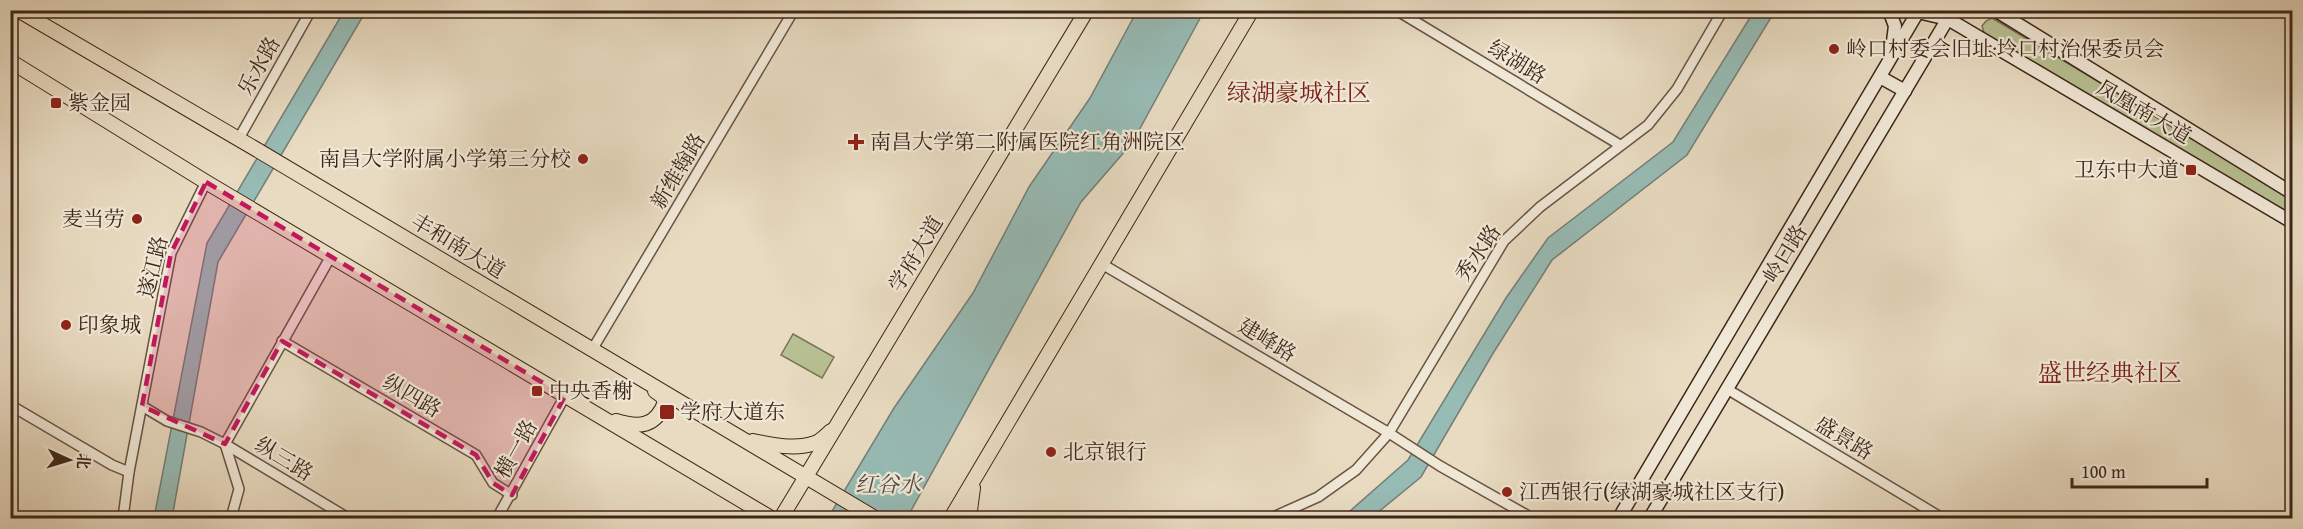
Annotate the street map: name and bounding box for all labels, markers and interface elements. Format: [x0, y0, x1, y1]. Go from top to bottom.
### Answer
street label: 乐水路 [230, 31, 287, 101]
street label: 绿湖路 [1482, 32, 1552, 91]
place label: 岭口村委会旧址·坽口村治保委员会 [1846, 33, 2165, 64]
marker: 岭口村委会旧址·坽口村治保委员会 [1827, 42, 1841, 56]
street label: 凤凰南大道 [2091, 72, 2197, 151]
district label: 绿湖豪城社区 [1227, 75, 1371, 110]
place label: 紫金园 [68, 87, 131, 118]
marker: 紫金园 [49, 96, 63, 110]
place label: 南昌大学第二附属医院红角洲院区 [870, 126, 1185, 157]
street label: 新维翰路 [643, 127, 712, 215]
marker: 南昌大学第二附属医院红角洲院区 [847, 133, 865, 151]
place label: 南昌大学附属小学第三分校 [319, 143, 571, 174]
marker: 南昌大学附属小学第三分校 [576, 152, 590, 166]
place label: 卫东中大道 [2074, 154, 2179, 185]
marker: 卫东中大道 [2184, 163, 2198, 177]
place label: 麦当劳 [62, 203, 125, 234]
street label: 丰和南大道 [405, 205, 511, 286]
street label: 学府大道 [881, 210, 950, 298]
marker: 麦当劳 [130, 212, 144, 226]
street label: 秀水路 [1447, 218, 1508, 288]
street label: 岭口路 [1755, 219, 1814, 289]
street label: 遂江路 [130, 233, 175, 301]
place label: 印象城 [78, 309, 141, 340]
street label: 建峰路 [1232, 310, 1302, 369]
marker: 印象城 [59, 318, 73, 332]
district label: 盛世经典社区 [2038, 355, 2182, 390]
street label: 纵四路 [377, 366, 447, 425]
place label: 中央香榭 [549, 375, 633, 406]
marker: 中央香榭 [530, 384, 544, 398]
place label: 学府大道东 [680, 396, 785, 427]
marker: 学府大道东 [658, 403, 676, 421]
street label: 盛景路 [1809, 408, 1879, 467]
street label: 横一路 [487, 414, 544, 484]
street label: 纵三路 [249, 429, 319, 488]
north arrow [39, 430, 99, 490]
place label: 北京银行 [1063, 436, 1147, 467]
marker: 北京银行 [1044, 445, 1058, 459]
scale bar [2072, 451, 2207, 489]
text: 北 [71, 452, 96, 470]
text: 100 m [2081, 458, 2126, 485]
water label: 红谷水 [855, 468, 923, 500]
place label: 江西银行(绿湖豪城社区支行) [1519, 476, 1785, 507]
marker: 江西银行(绿湖豪城社区支行) [1500, 485, 1514, 499]

